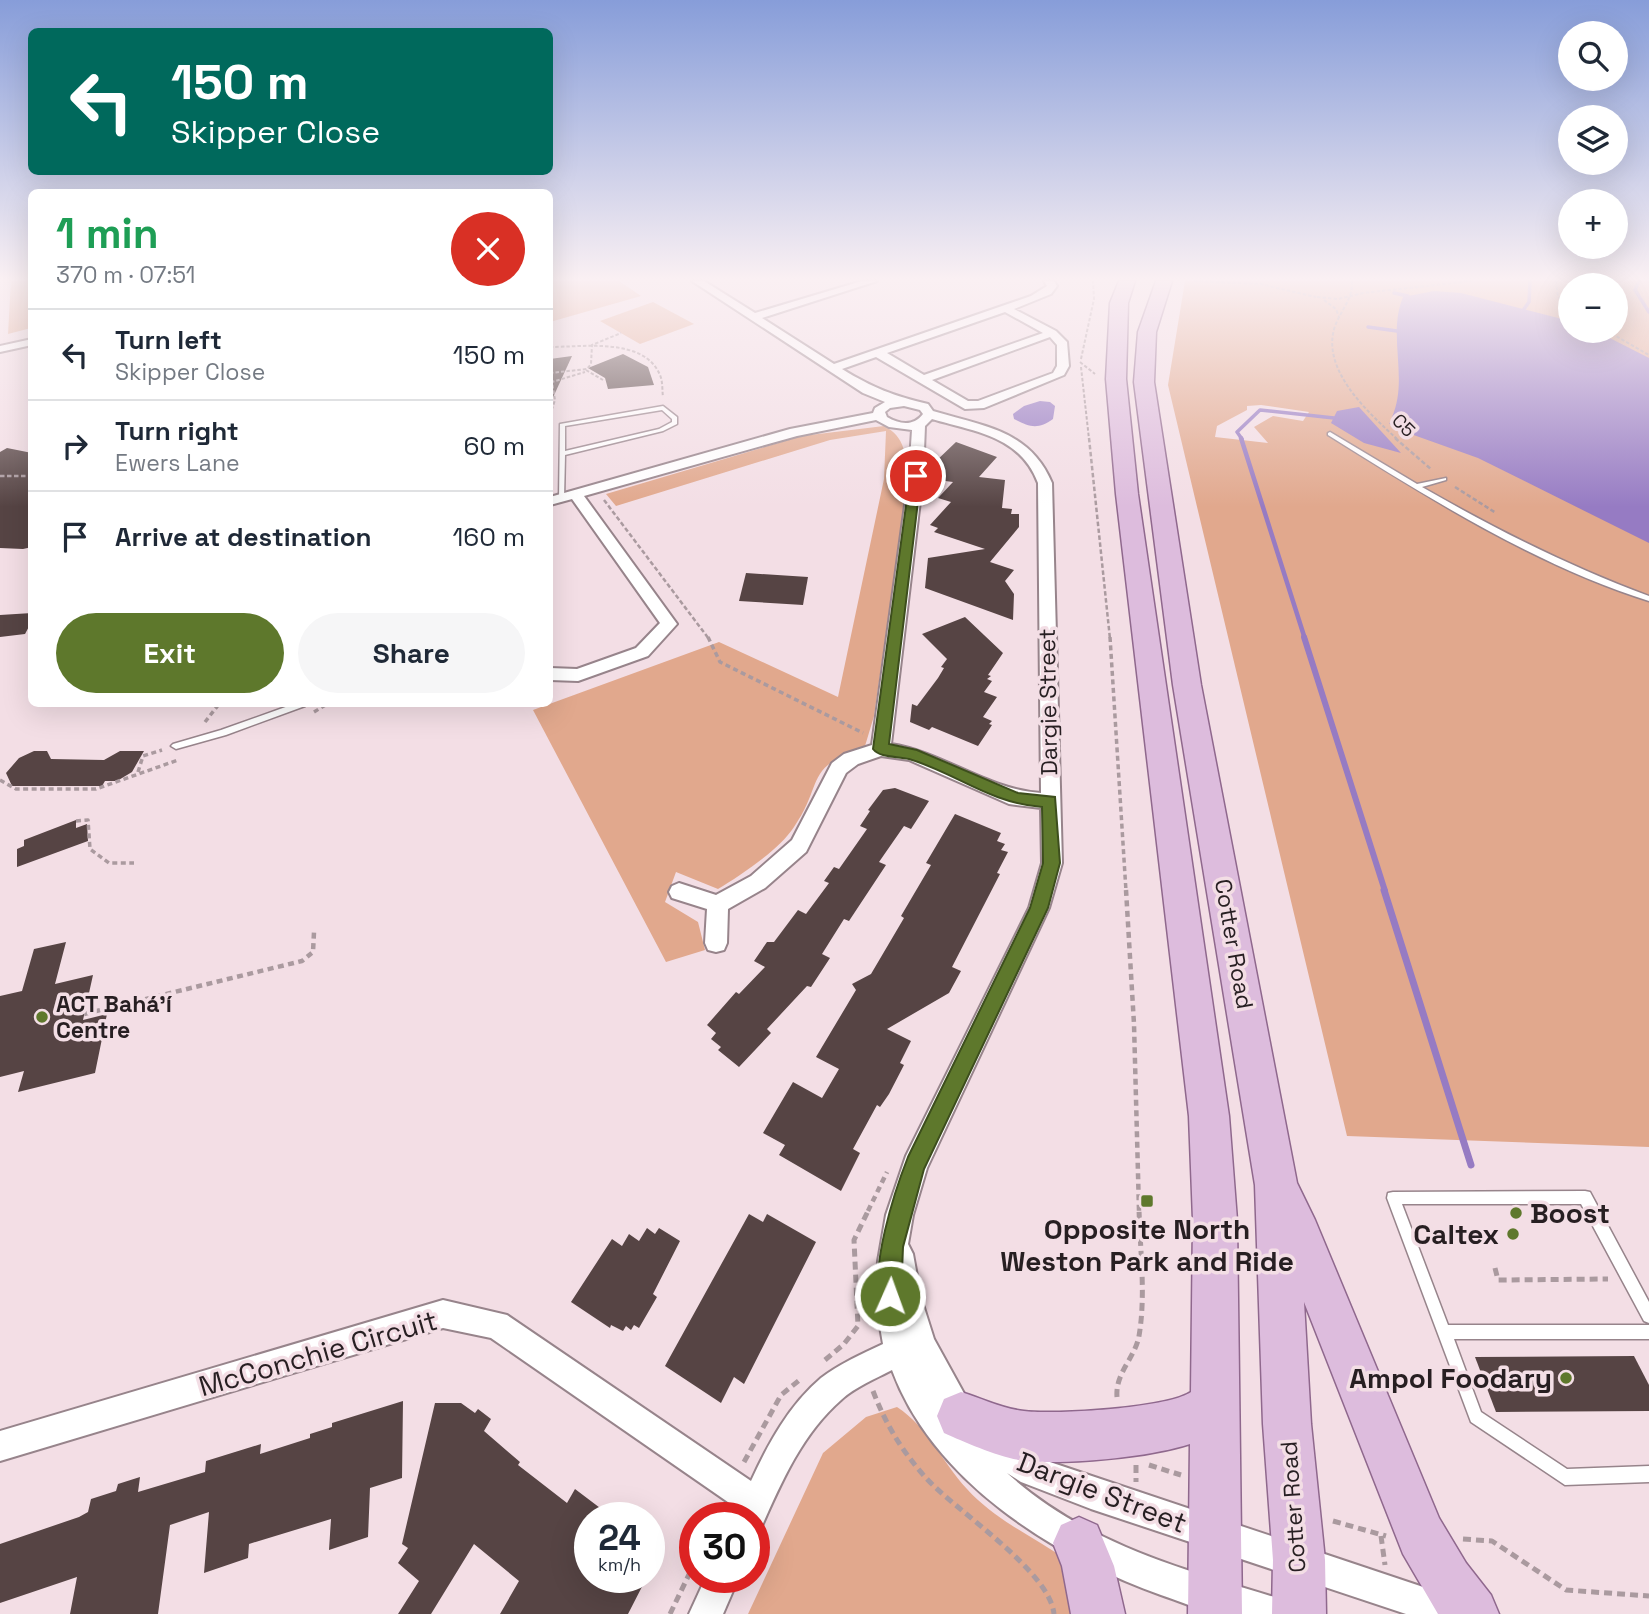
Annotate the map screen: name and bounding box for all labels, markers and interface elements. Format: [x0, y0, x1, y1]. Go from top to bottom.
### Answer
map controls [1558, 21, 1628, 343]
button: search [1558, 21, 1628, 91]
text: 150 m [171, 51, 309, 113]
icon: left [56, 56, 147, 147]
button: layers [1558, 105, 1628, 175]
text: Skipper Close [171, 112, 380, 152]
button: + [1558, 189, 1628, 259]
text: 1 min [56, 207, 159, 260]
button: close [451, 212, 525, 286]
text: 370 m · 07:51 [56, 260, 195, 290]
button: − [1558, 273, 1628, 343]
text: Turn left [115, 323, 222, 357]
icon: left [56, 336, 94, 374]
text: 150 m [453, 338, 525, 372]
text: Skipper Close [115, 357, 265, 387]
street label: C5 [1386, 408, 1421, 443]
text: Turn right [115, 414, 239, 448]
icon: right [56, 427, 94, 465]
text: 60 m [463, 429, 525, 463]
pin [886, 446, 946, 506]
text: Ewers Lane [115, 448, 240, 478]
icon: arrive [897, 457, 935, 495]
icon: arrive [56, 518, 94, 556]
text: Arrive at destination [115, 520, 372, 554]
text: 160 m [453, 520, 525, 554]
button: Exit [56, 613, 284, 693]
button: Share [298, 613, 525, 693]
street label: Dargie Street [1032, 628, 1064, 776]
street label: Cotter Road [1208, 877, 1260, 1011]
place label: ACT Bahá’í Centre [56, 989, 173, 1045]
marker: ACT Bahá’í Centre [34, 1009, 50, 1025]
marker: Opposite North Weston Park and Ride [1139, 1193, 1155, 1209]
place label: Boost [1530, 1195, 1610, 1231]
marker: Boost [1508, 1205, 1524, 1221]
place label: Opposite North Weston Park and Ride [1000, 1211, 1294, 1279]
place label: Caltex [1413, 1216, 1499, 1252]
marker: Caltex [1505, 1226, 1521, 1242]
position arrow [853, 1259, 927, 1333]
street label: McConchie Circuit [195, 1302, 441, 1404]
place label: Ampol Foodary [1349, 1360, 1552, 1396]
marker: Ampol Foodary [1558, 1370, 1574, 1386]
street label: Cotter Road [1273, 1440, 1313, 1574]
street label: Dargie Street [1012, 1443, 1192, 1541]
speed limit sign: 30 [679, 1502, 770, 1593]
text: 24 [598, 1516, 641, 1560]
text: km/h [598, 1553, 641, 1576]

